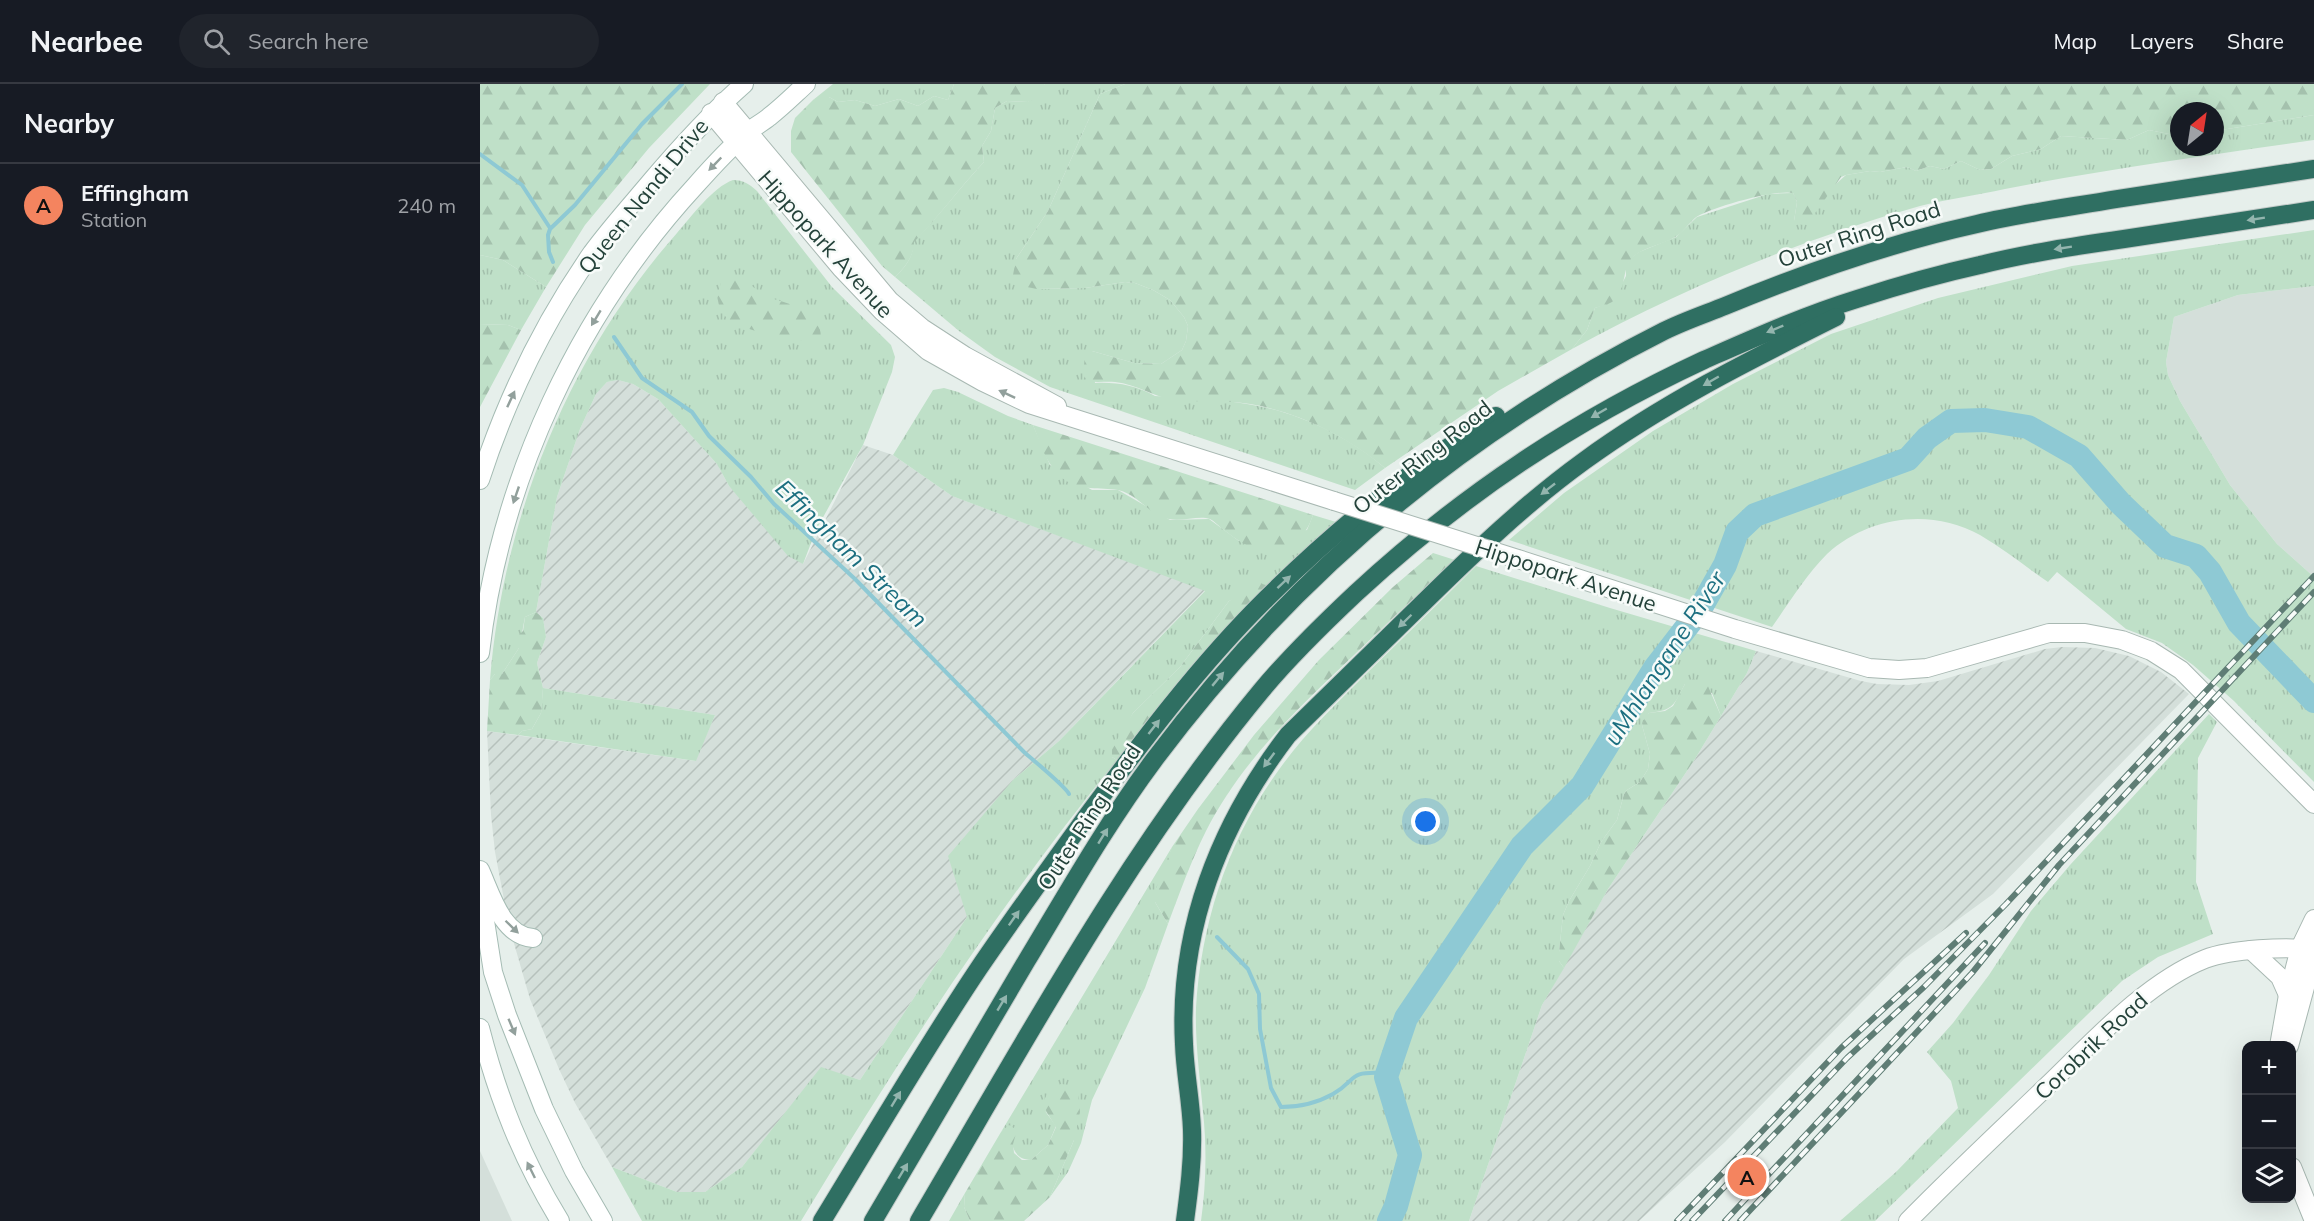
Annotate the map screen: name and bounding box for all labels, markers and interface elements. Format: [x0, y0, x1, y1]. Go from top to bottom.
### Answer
search box [179, 14, 599, 68]
text: Nearbee [30, 24, 143, 59]
icon: search [200, 25, 233, 58]
text: Search here [248, 27, 369, 55]
text: Map [2054, 28, 2097, 54]
text: Layers [2130, 28, 2194, 54]
text: Share [2227, 28, 2284, 54]
north arrow [2170, 102, 2224, 156]
text: Nearby [24, 107, 114, 140]
street label: Queen Nandi Drive [572, 113, 714, 279]
one-way arrow [709, 157, 723, 171]
street label: Hippopark Avenue [752, 164, 900, 324]
text: Effingham [81, 179, 189, 207]
text: A [36, 193, 51, 218]
text: 240 m [397, 193, 456, 218]
street label: Outer Ring Road [1774, 195, 1944, 273]
text: Station [81, 207, 147, 232]
one-way arrow [2247, 214, 2266, 223]
one-way arrow [2054, 244, 2073, 253]
one-way arrow [591, 310, 602, 326]
one-way arrow [1766, 325, 1784, 335]
one-way arrow [1703, 376, 1719, 387]
one-way arrow [999, 390, 1016, 399]
one-way arrow [506, 391, 515, 408]
street label: Outer Ring Road [1347, 394, 1497, 520]
one-way arrow [1590, 408, 1607, 418]
water label: Effingham Stream [770, 473, 934, 633]
one-way arrow [1541, 482, 1556, 494]
one-way arrow [510, 486, 520, 504]
street label: Hippopark Avenue [1472, 532, 1660, 618]
water label: uMhlangane River [1597, 564, 1732, 751]
one-way arrow [1276, 575, 1291, 589]
one-way arrow [1399, 613, 1413, 627]
one-way arrow [1212, 671, 1225, 687]
one-way arrow [1148, 720, 1160, 735]
street label: Outer Ring Road [1031, 738, 1147, 896]
one-way arrow [1263, 751, 1275, 767]
your location [1411, 807, 1440, 836]
one-way arrow [1097, 828, 1108, 844]
one-way arrow [1008, 911, 1020, 927]
one-way arrow [505, 920, 519, 934]
street label: Corobrik Road [2029, 986, 2153, 1106]
one-way arrow [997, 994, 1007, 1011]
one-way arrow [507, 1018, 517, 1036]
map controls [2242, 1041, 2296, 1203]
button: + [2242, 1041, 2296, 1095]
one-way arrow [891, 1091, 902, 1107]
button: − [2242, 1095, 2296, 1149]
button: layers [2242, 1149, 2296, 1203]
pin: A [1728, 1154, 1766, 1200]
one-way arrow [526, 1162, 535, 1179]
one-way arrow [897, 1163, 908, 1179]

